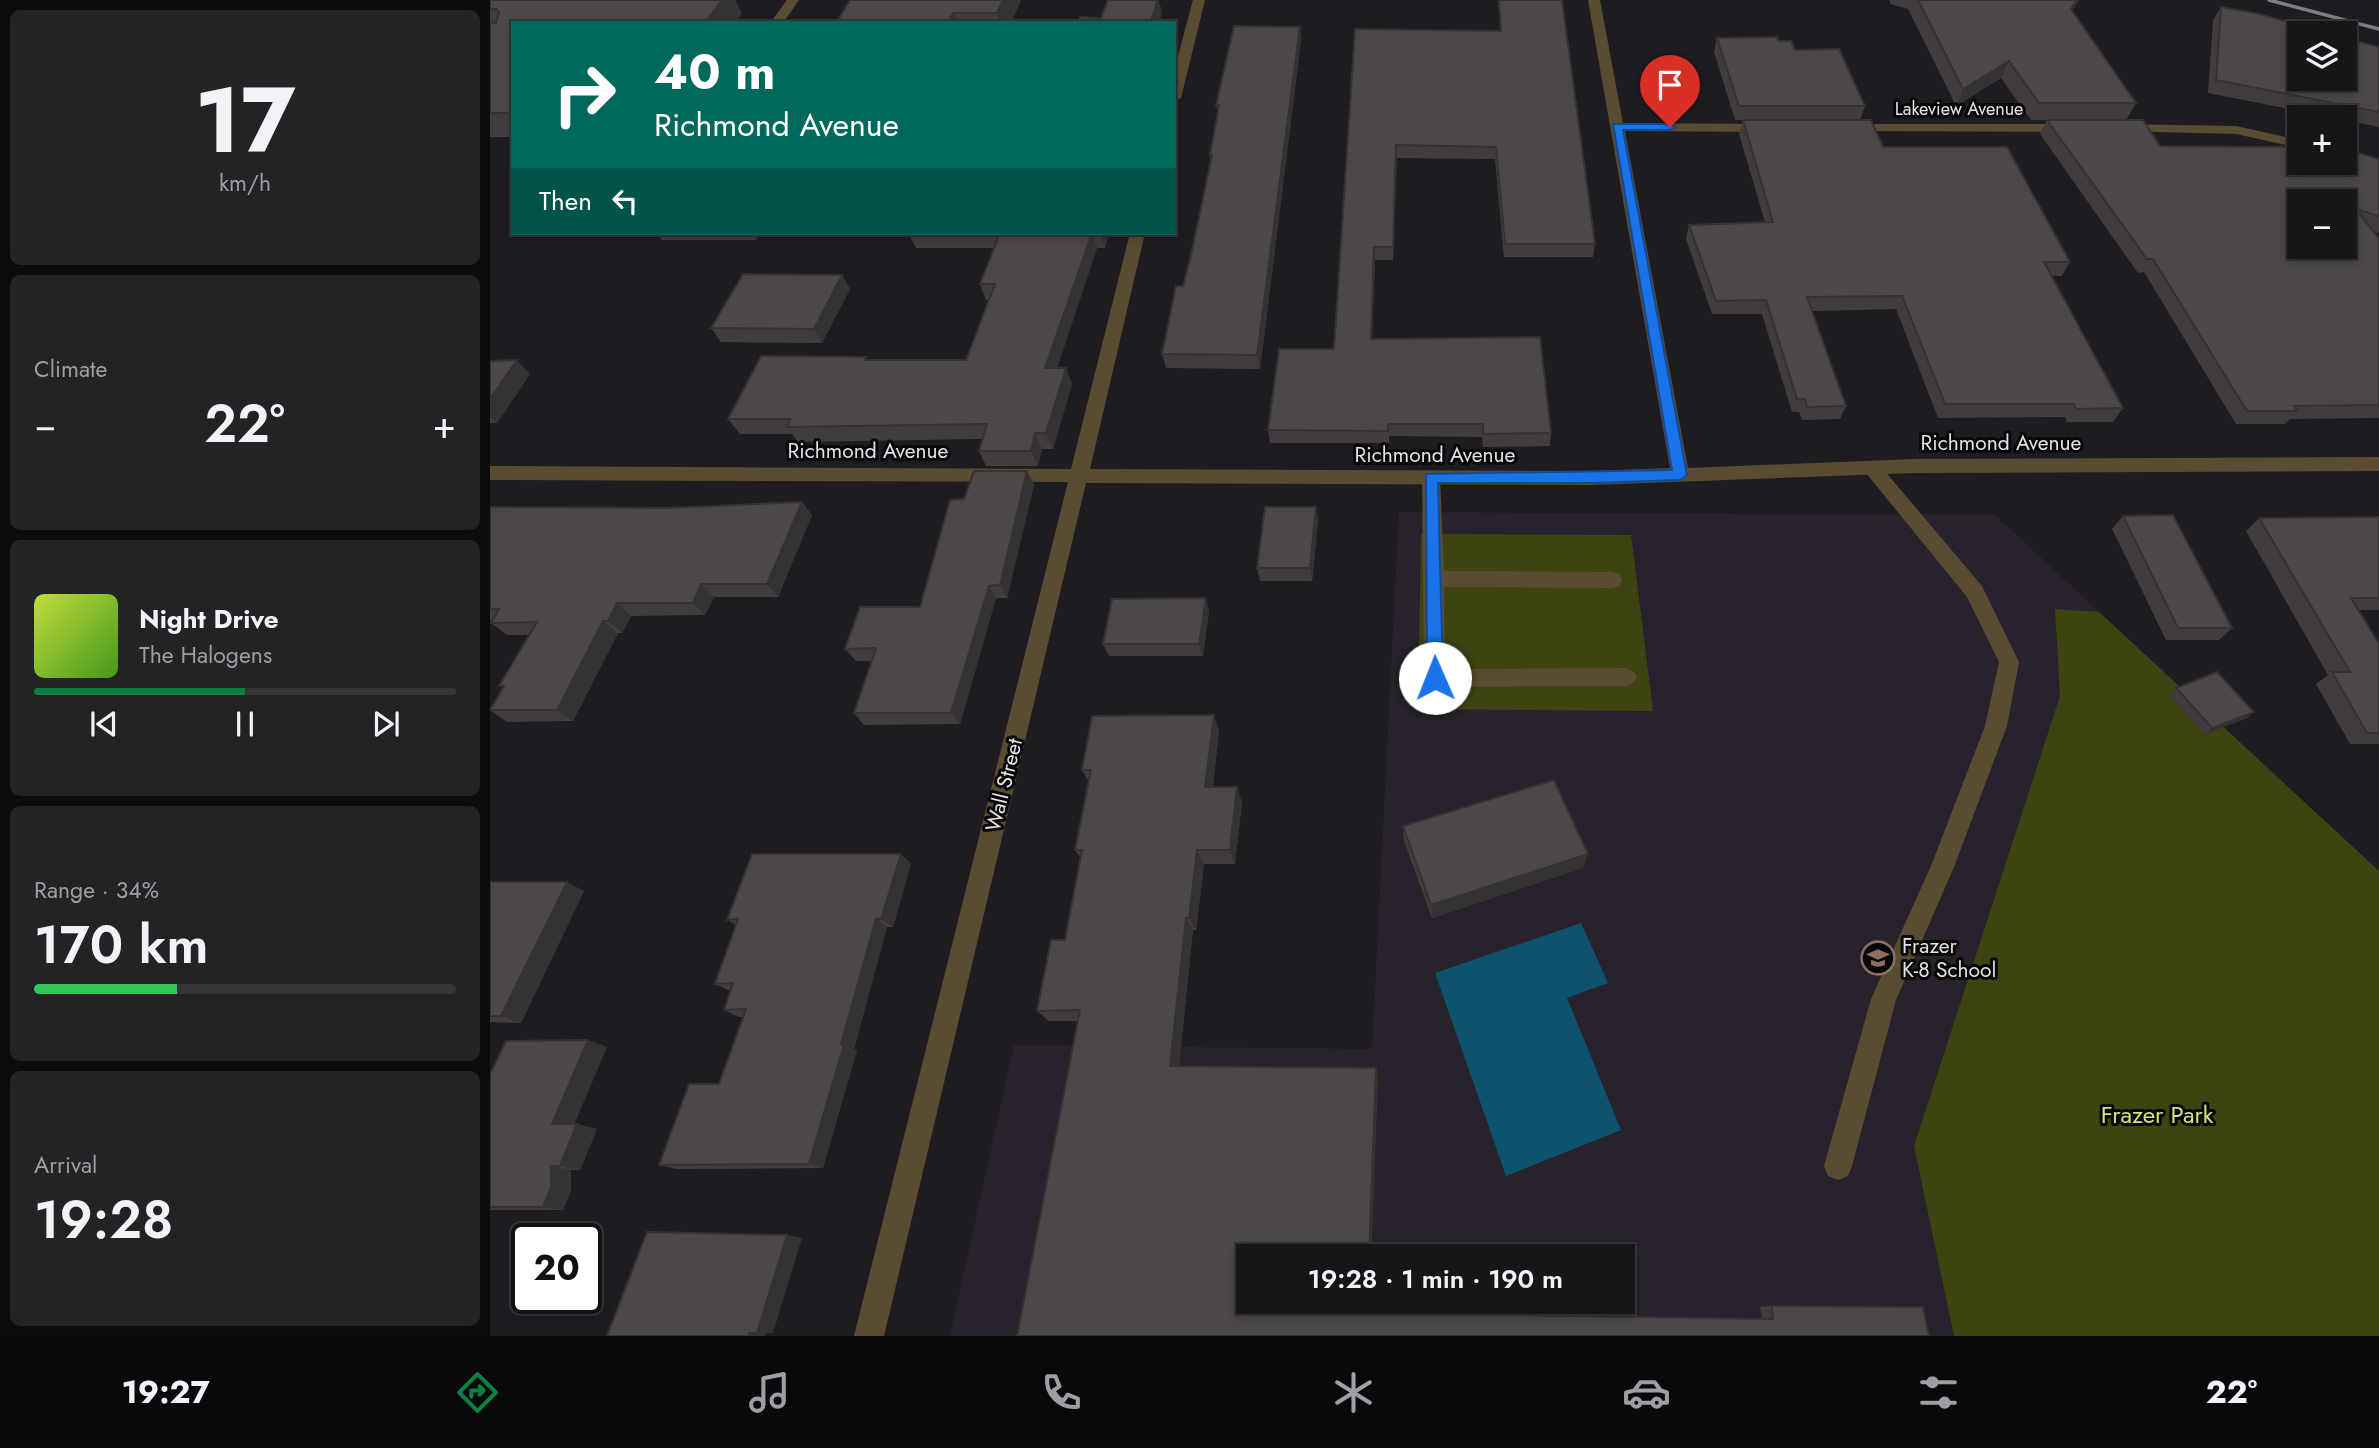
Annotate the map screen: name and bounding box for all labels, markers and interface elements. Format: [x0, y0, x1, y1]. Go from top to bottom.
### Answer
map controls [2287, 21, 2357, 259]
button: layers [2287, 21, 2357, 91]
text: 40 m [654, 37, 776, 107]
icon: right [539, 49, 630, 140]
text: 17 [194, 55, 296, 186]
pin [1640, 55, 1700, 127]
icon: arrive [1651, 66, 1689, 104]
street label: Lakeview Avenue [1895, 96, 2023, 122]
text: Richmond Avenue [654, 102, 899, 148]
button: + [2287, 105, 2357, 175]
text: km/h [219, 166, 271, 200]
text: Then [539, 182, 592, 220]
icon: left [606, 182, 644, 220]
button: − [2287, 189, 2357, 259]
text: Climate [34, 352, 107, 386]
text: 22° [204, 386, 285, 462]
text: − [34, 397, 56, 452]
text: + [433, 397, 456, 452]
street label: Richmond Avenue [1921, 428, 2082, 458]
street label: Richmond Avenue [788, 436, 949, 466]
street label: Richmond Avenue [1355, 440, 1516, 470]
text: Night Drive [139, 600, 279, 638]
text: The Halogens [139, 638, 272, 672]
position arrow [1398, 641, 1472, 715]
icon: previous [85, 705, 123, 743]
icon: pause [226, 705, 264, 743]
icon: next [367, 705, 405, 743]
street label: Wall Street [978, 735, 1030, 835]
text: Range · 34% [34, 873, 159, 907]
text: 170 km [34, 907, 208, 983]
place label: Frazer K-8 School [1902, 931, 1996, 985]
school or university icon: Frazer K-8 School [1859, 939, 1897, 977]
park label: Frazer Park [2101, 1097, 2214, 1132]
text: Arrival [34, 1148, 97, 1182]
text: 19:28 [34, 1182, 173, 1258]
speed limit sign: 20 [511, 1223, 602, 1314]
text: 19:28 · 1 min · 190 m [1308, 1260, 1563, 1298]
icon: directions [453, 1368, 502, 1417]
icon: music [745, 1368, 794, 1417]
icon: phone [1037, 1368, 1086, 1417]
icon: climate [1329, 1368, 1378, 1417]
icon: car [1622, 1368, 1671, 1417]
icon: filters [1914, 1368, 1963, 1417]
text: 19:27 [122, 1369, 210, 1415]
text: 22° [2206, 1369, 2257, 1415]

